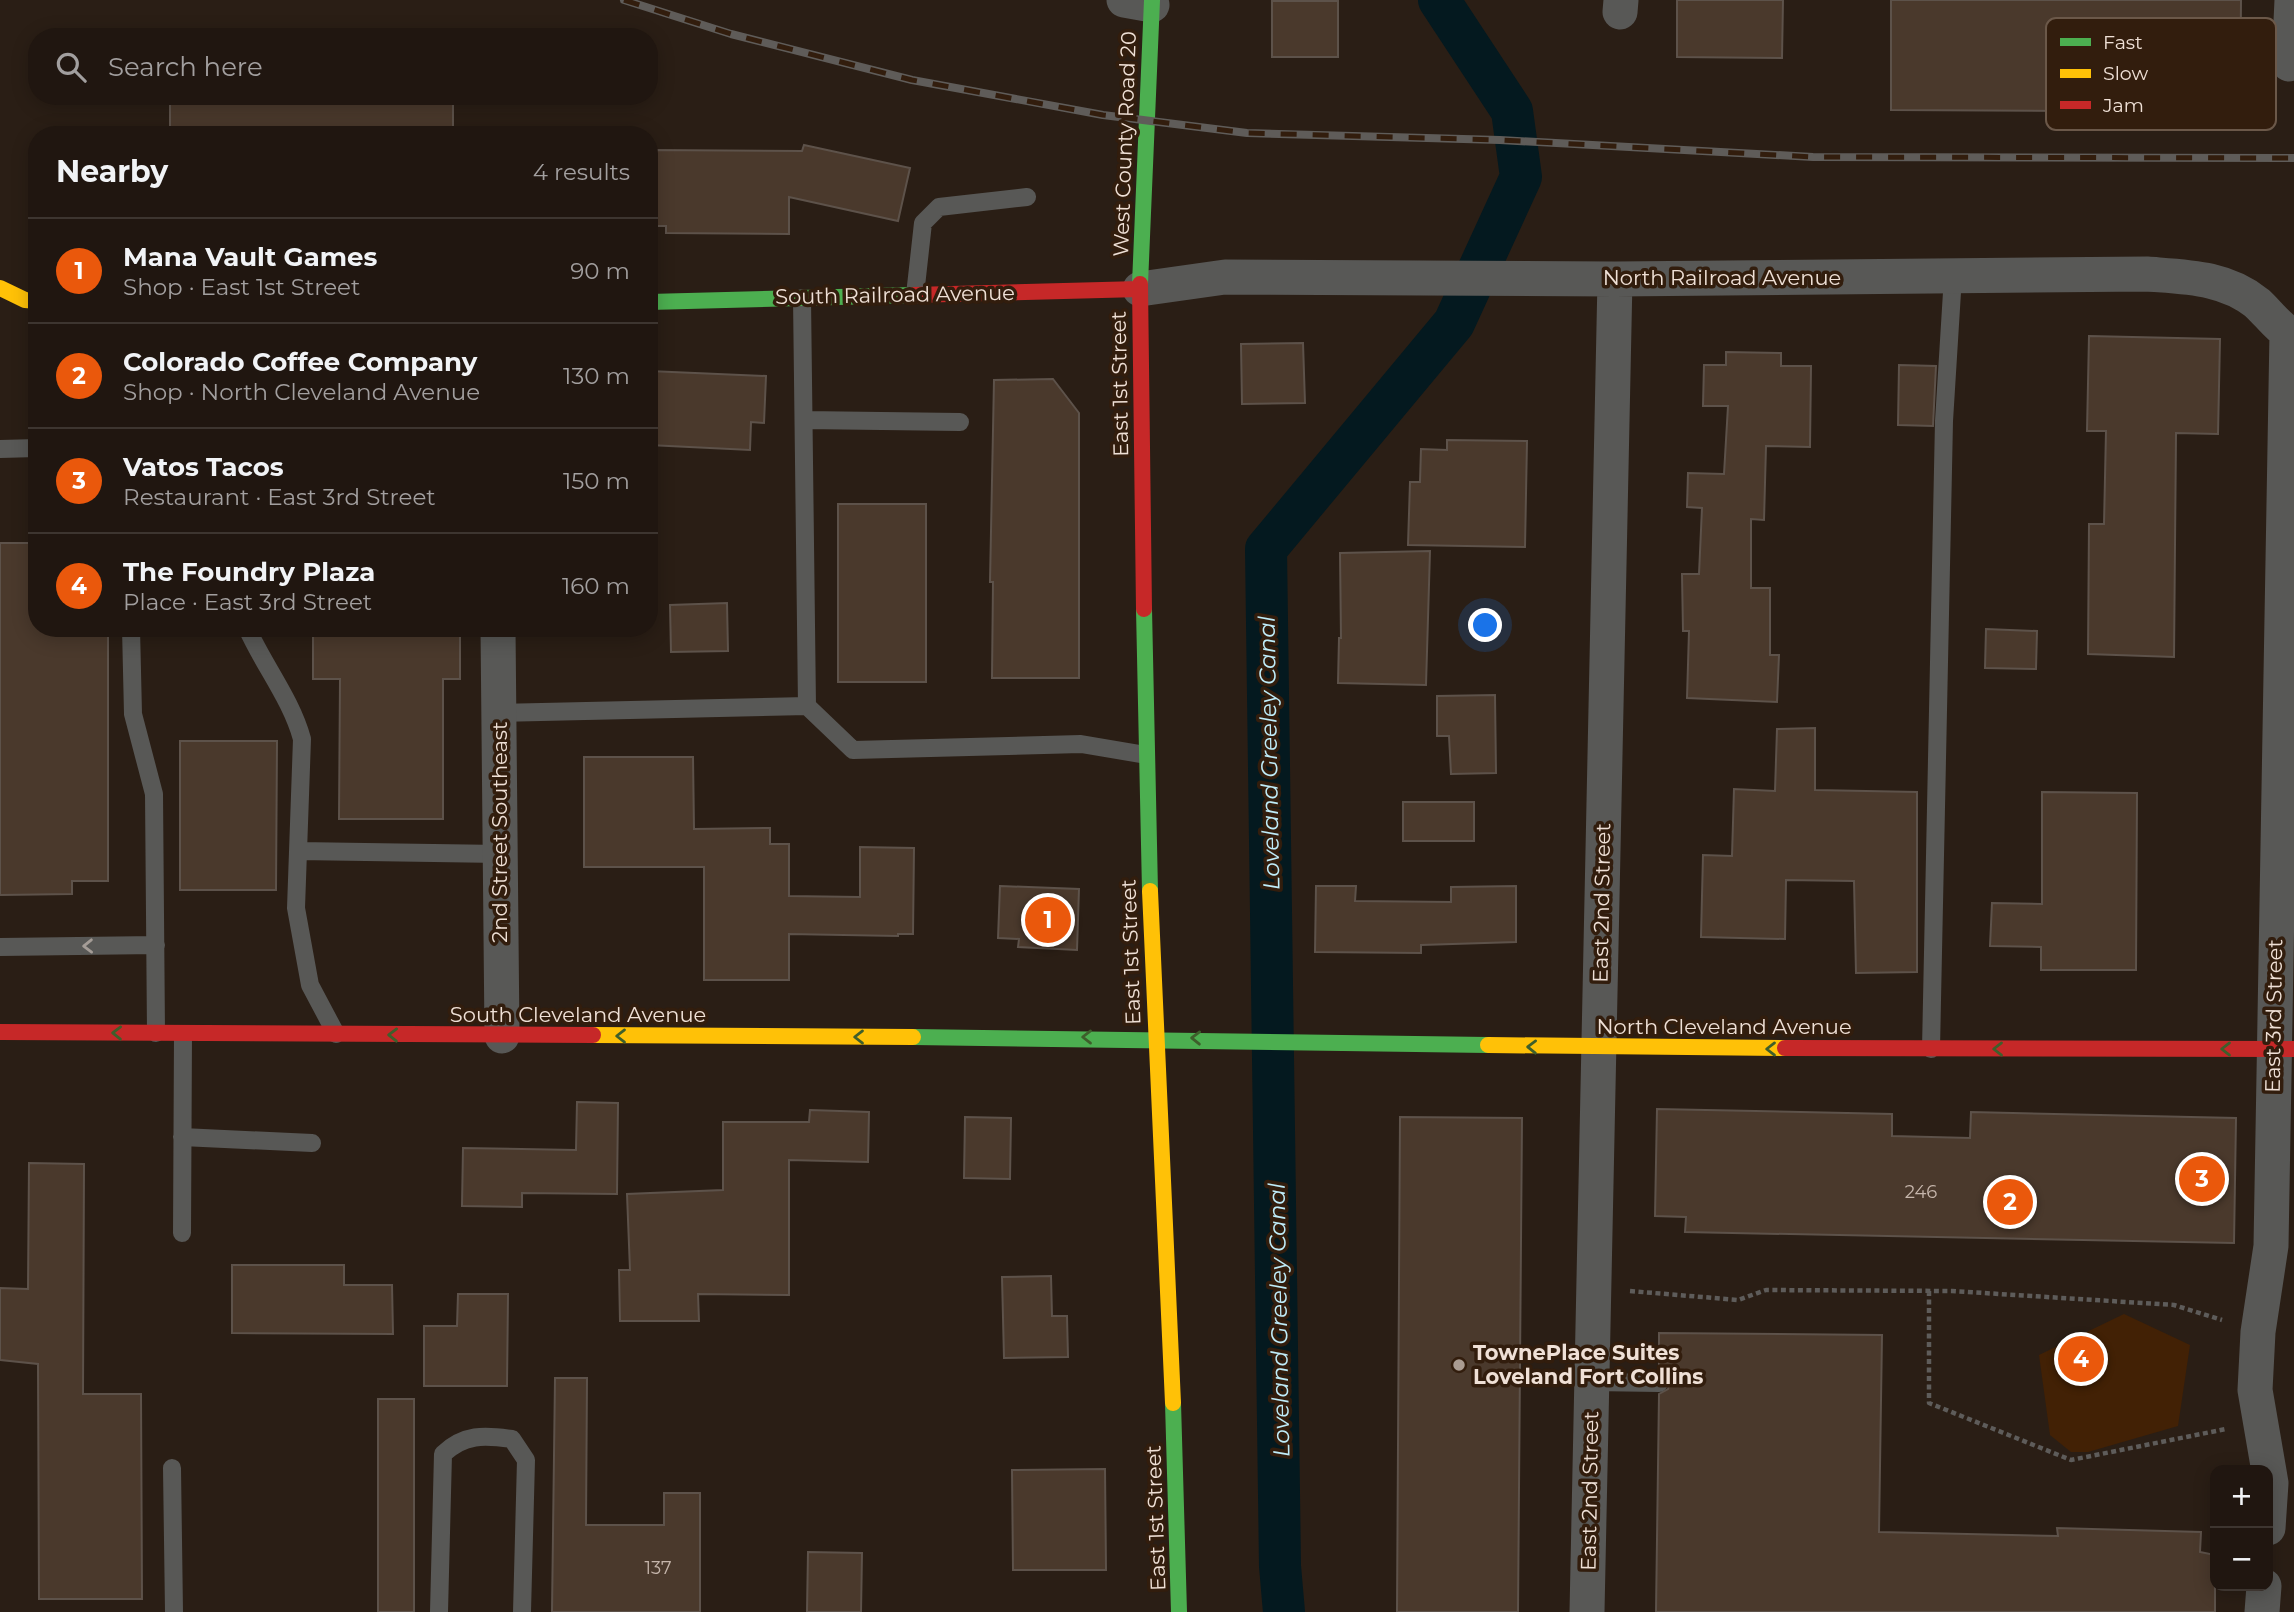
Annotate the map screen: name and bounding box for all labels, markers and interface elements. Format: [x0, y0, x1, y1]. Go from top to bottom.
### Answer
legend [2046, 18, 2276, 130]
search box [28, 28, 658, 105]
street label: West County Road 20 [1108, 31, 1141, 257]
text: Fast [2103, 31, 2143, 54]
icon: search [52, 48, 90, 86]
text: Search here [108, 51, 263, 83]
text: Slow [2103, 62, 2148, 85]
text: Jam [2102, 94, 2144, 117]
text: Nearby [56, 153, 168, 190]
text: 4 results [533, 158, 630, 186]
text: Mana Vault Games [123, 241, 377, 273]
text: 1 [74, 257, 84, 285]
text: 90 m [570, 257, 630, 285]
street label: North Railroad Avenue [1603, 265, 1841, 290]
text: Shop · East 1st Street [123, 273, 360, 301]
street label: South Railroad Avenue [775, 280, 1015, 309]
street label: East 1st Street [1106, 311, 1133, 457]
text: Colorado Coffee Company [123, 346, 477, 378]
text: 2 [72, 362, 86, 390]
text: 130 m [563, 362, 630, 390]
text: Shop · North Cleveland Avenue [123, 378, 480, 406]
text: Vatos Tacos [123, 451, 284, 483]
text: 3 [72, 467, 86, 495]
text: 150 m [563, 467, 630, 495]
text: Restaurant · East 3rd Street [123, 483, 436, 511]
text: The Foundry Plaza [123, 556, 375, 588]
text: 4 [71, 572, 87, 600]
text: 160 m [562, 572, 630, 600]
text: Place · East 3rd Street [123, 588, 372, 616]
your location [1468, 608, 1502, 642]
water label: Loveland Greeley Canal [1253, 615, 1285, 890]
street label: 2nd Street Southeast [487, 721, 512, 943]
street label: East 2nd Street [1588, 823, 1615, 983]
street label: East 1st Street [1115, 879, 1146, 1025]
pin: 1 [1025, 894, 1071, 946]
one-way arrow [82, 938, 92, 954]
street label: East 3rd Street [2260, 939, 2287, 1093]
street label: South Cleveland Avenue [450, 1002, 706, 1027]
street label: North Cleveland Avenue [1596, 1014, 1852, 1039]
one-way arrow [111, 1025, 121, 1041]
one-way arrow [387, 1027, 398, 1043]
one-way arrow [615, 1028, 625, 1044]
one-way arrow [853, 1029, 864, 1044]
one-way arrow [1081, 1029, 1091, 1045]
one-way arrow [1191, 1031, 1202, 1046]
one-way arrow [1526, 1039, 1536, 1055]
one-way arrow [1765, 1041, 1776, 1056]
one-way arrow [1993, 1041, 2003, 1057]
one-way arrow [2220, 1041, 2231, 1057]
pin: 3 [2179, 1153, 2225, 1205]
pin: 2 [1987, 1176, 2033, 1228]
house number: 246 [1905, 1181, 1937, 1203]
water label: Loveland Greeley Canal [1263, 1182, 1295, 1457]
pin: 4 [2058, 1333, 2104, 1385]
place label: TownePlace Suites Loveland Fort Collins [1473, 1340, 1703, 1389]
marker: TownePlace Suites Loveland Fort Collins [1451, 1357, 1467, 1373]
street label: East 2nd Street [1576, 1411, 1603, 1571]
street label: East 1st Street [1140, 1445, 1171, 1591]
map controls [2210, 1465, 2273, 1591]
button: + [2210, 1465, 2273, 1528]
button: − [2210, 1528, 2273, 1591]
house number: 137 [644, 1557, 672, 1579]

